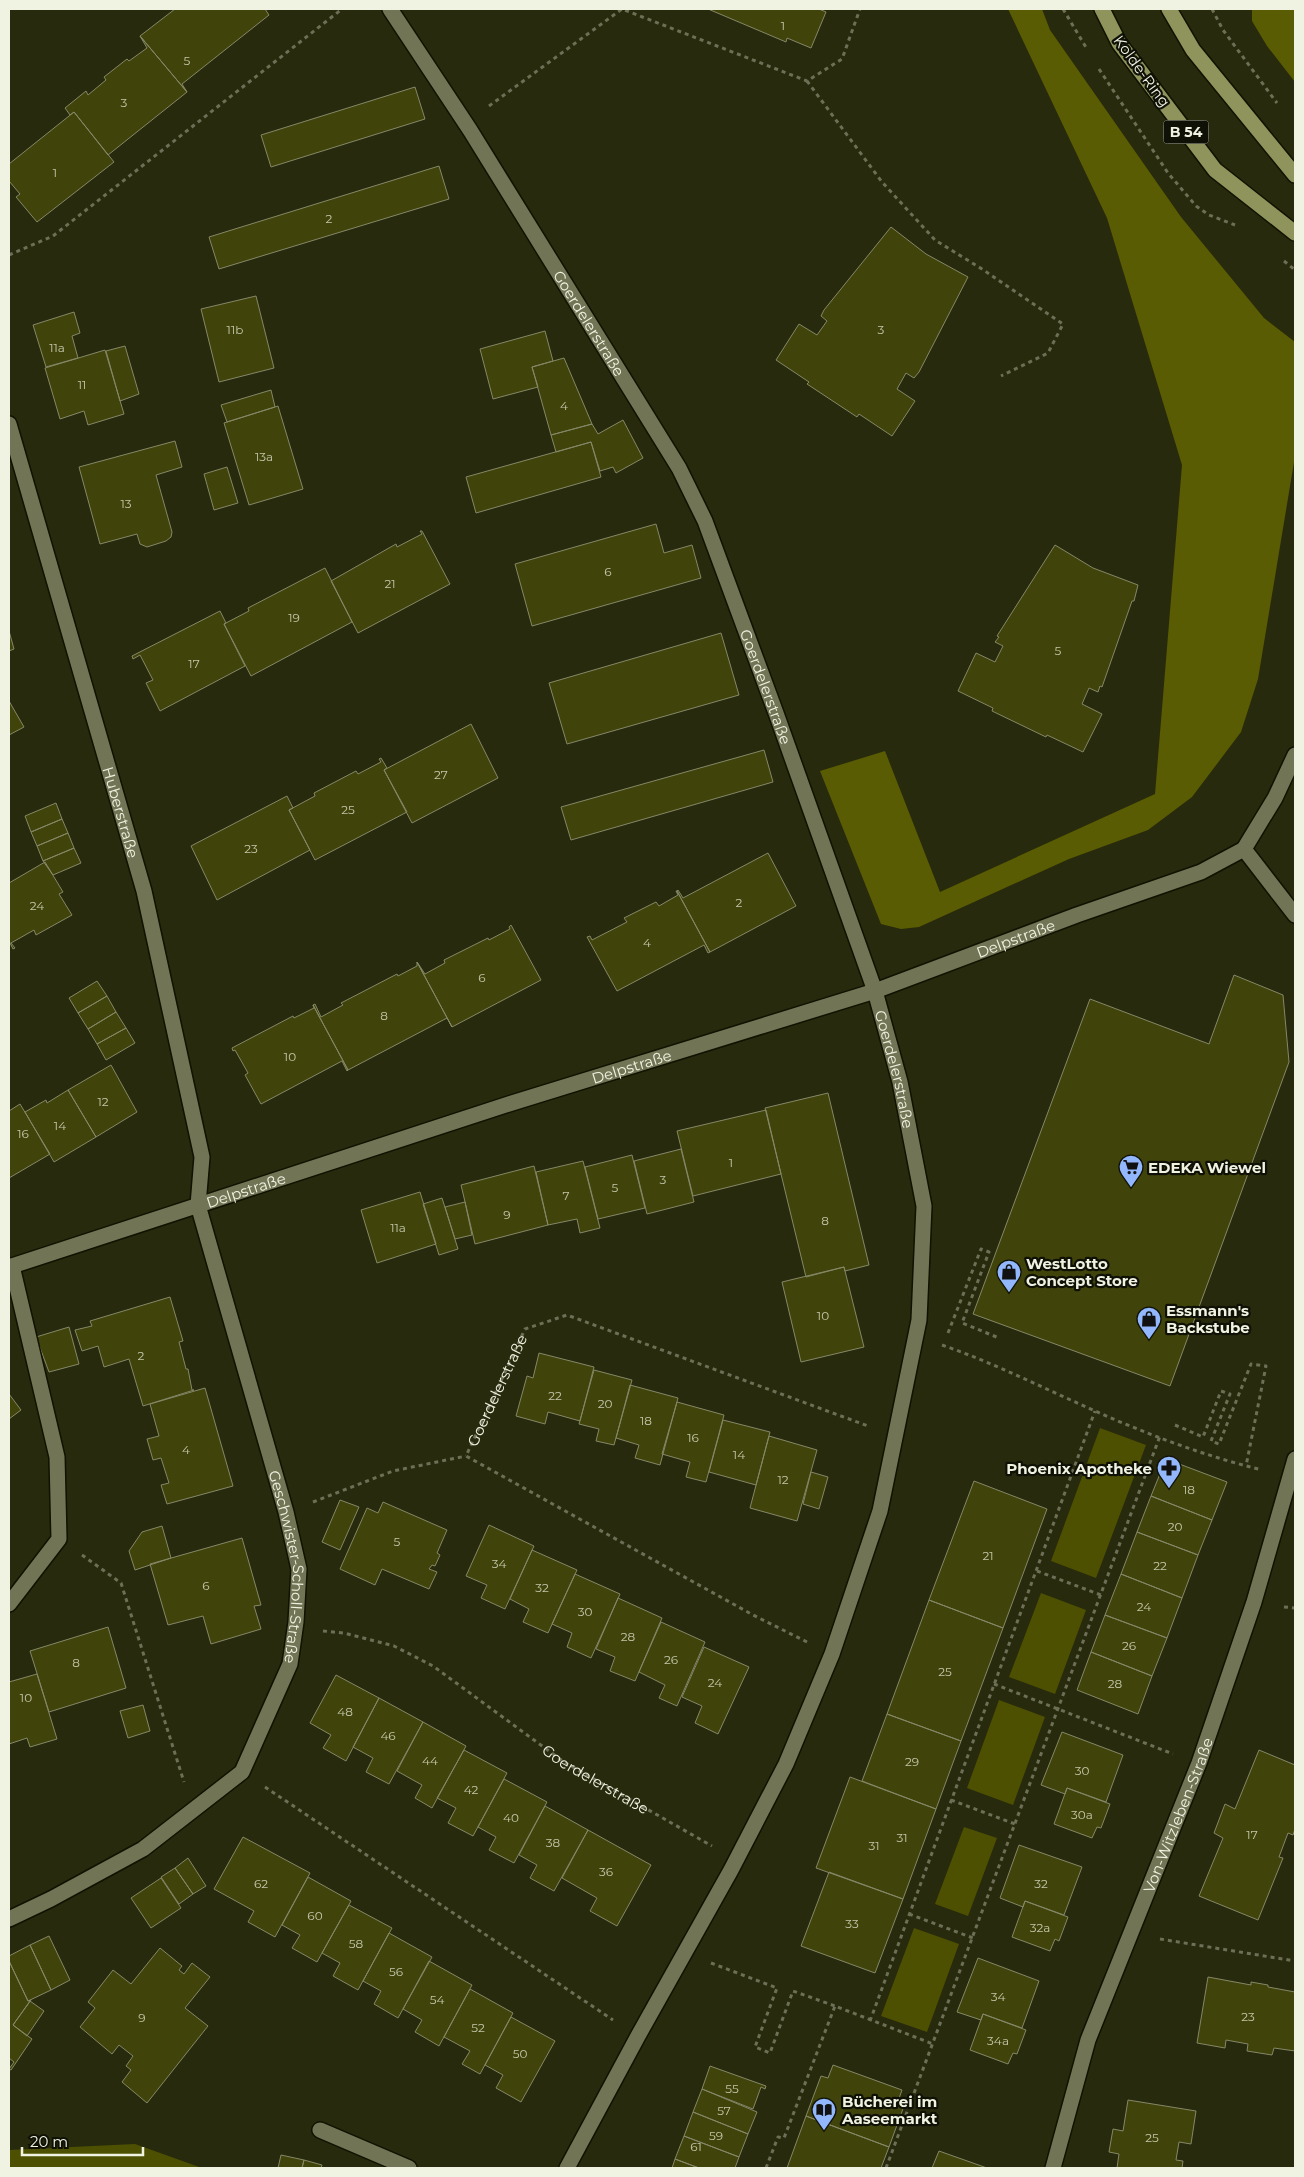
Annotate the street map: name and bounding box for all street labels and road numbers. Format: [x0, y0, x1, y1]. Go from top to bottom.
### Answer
street label: Kolde-Ring [1110, 31, 1174, 111]
road number: B 54 [1164, 120, 1208, 144]
street label: Goerdelerstraße [549, 267, 629, 379]
street label: Goerdelerstraße [736, 627, 796, 747]
street label: Huberstraße [99, 764, 143, 860]
street label: Delpstraße [974, 915, 1057, 962]
street label: Goerdelerstraße [871, 1008, 918, 1130]
street label: Delpstraße [589, 1045, 674, 1087]
street label: Delpstraße [204, 1168, 288, 1212]
street label: Goerdelerstraße [462, 1331, 531, 1449]
street label: Geschwister-Scholl-Straße [265, 1468, 309, 1665]
street label: Von-Witzleben-Straße [1139, 1735, 1217, 1895]
street label: Goerdelerstraße [539, 1740, 653, 1818]

